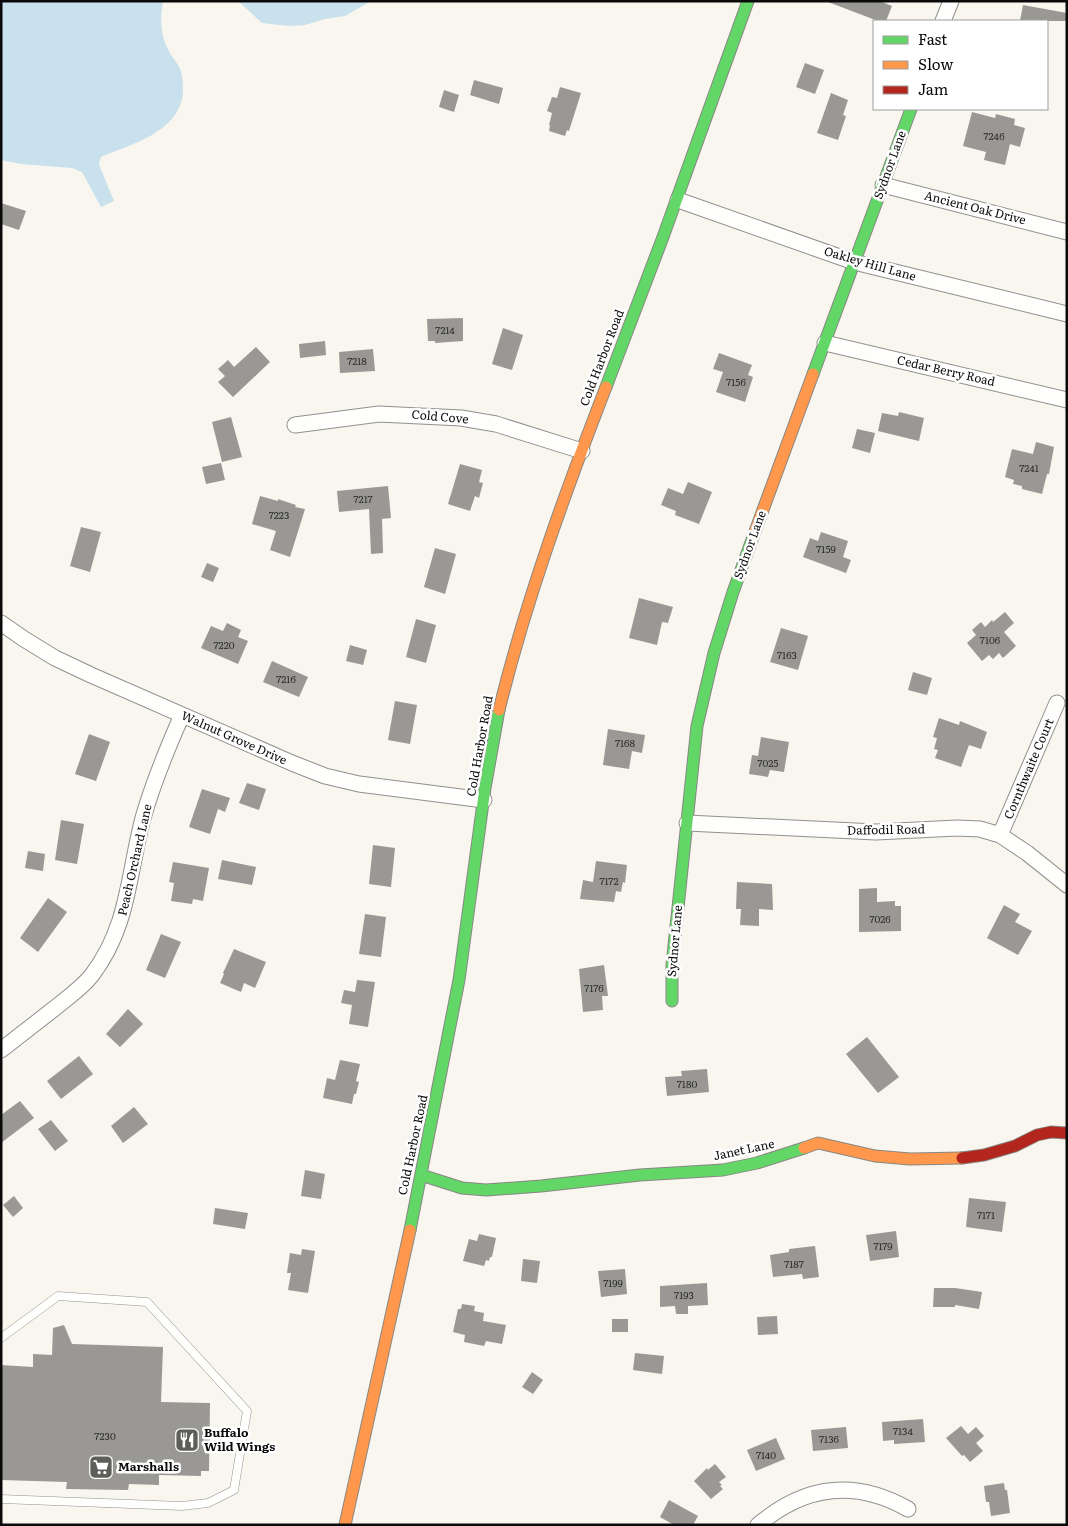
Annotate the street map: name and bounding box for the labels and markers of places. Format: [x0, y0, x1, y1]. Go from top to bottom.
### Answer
place label: Buffalo Wild Wings [204, 1423, 275, 1455]
restaurant icon: Buffalo Wild Wings [174, 1427, 200, 1453]
supermarket icon: Marshalls [88, 1454, 114, 1480]
place label: Marshalls [118, 1457, 179, 1475]

